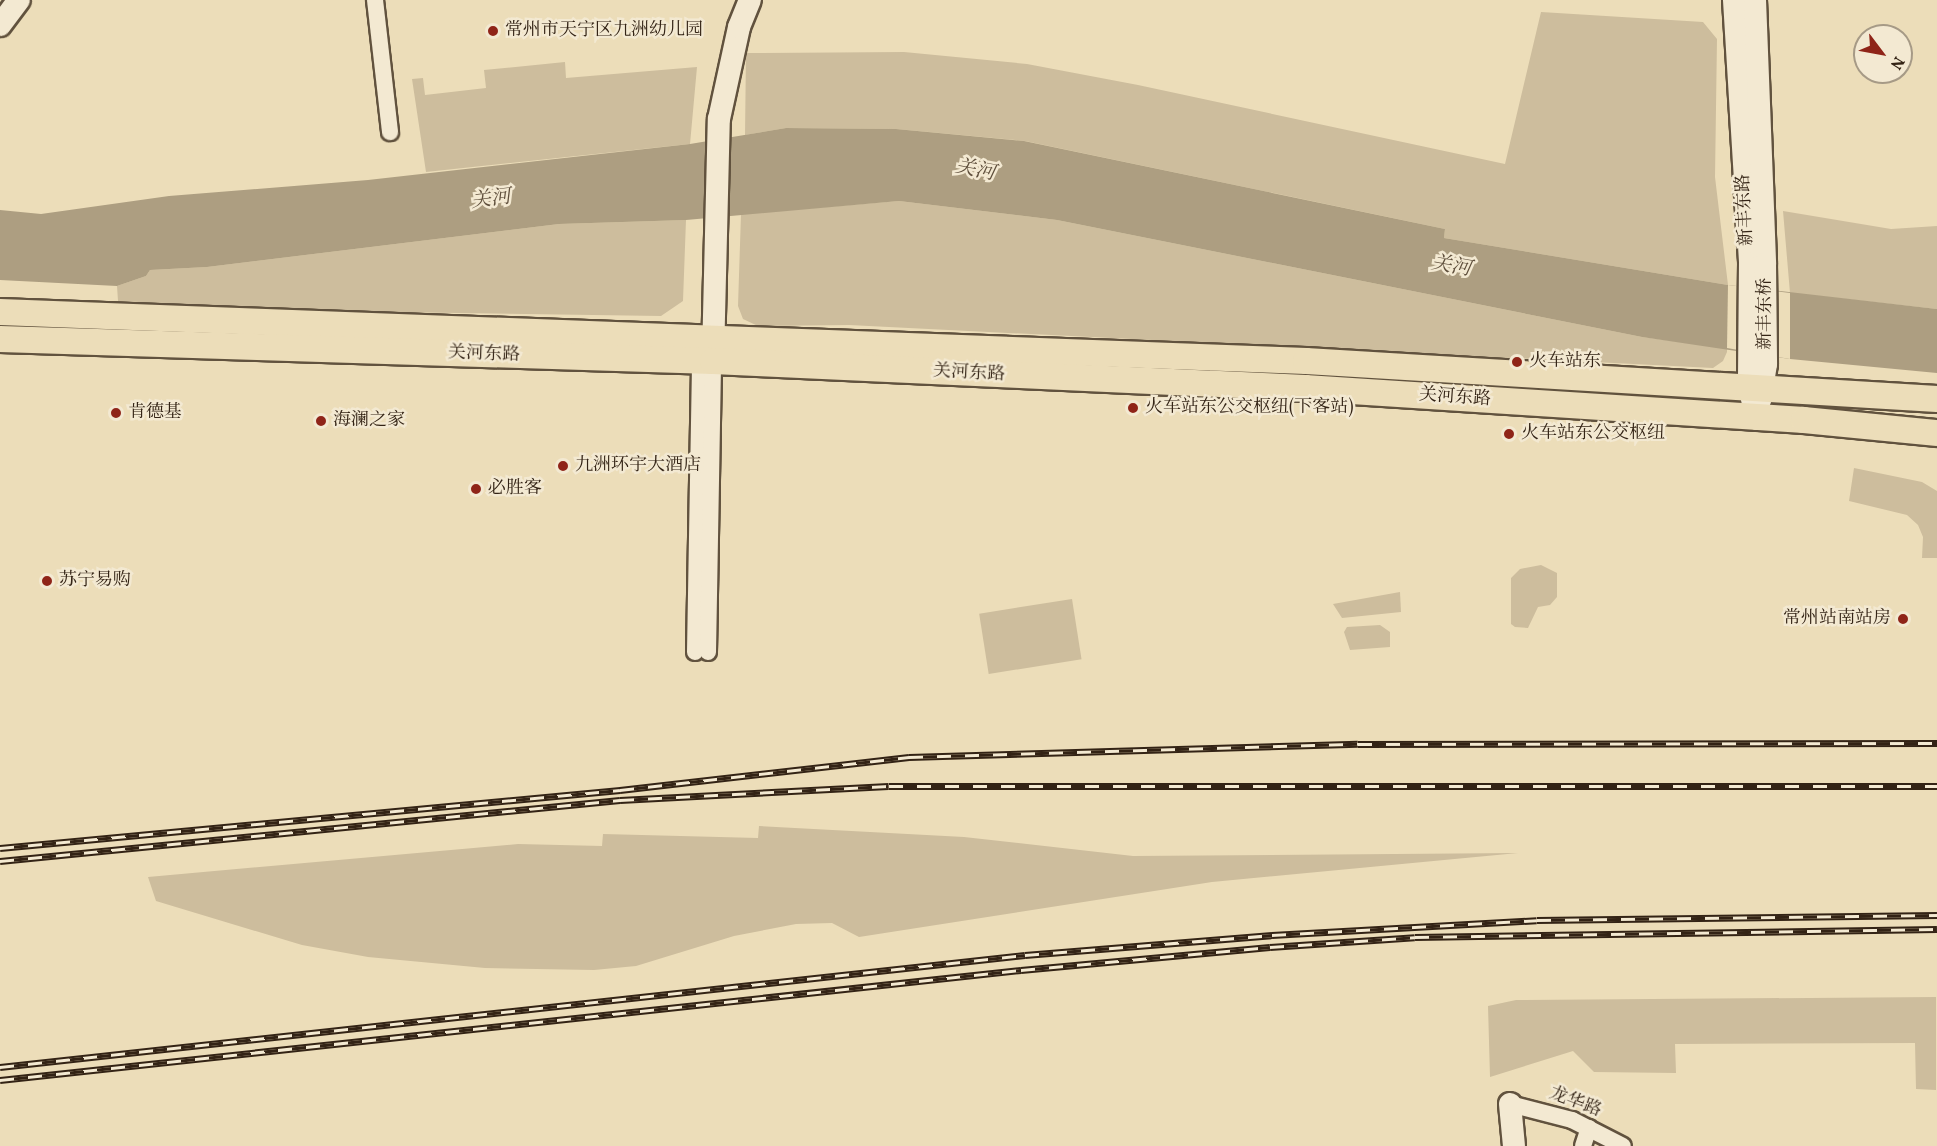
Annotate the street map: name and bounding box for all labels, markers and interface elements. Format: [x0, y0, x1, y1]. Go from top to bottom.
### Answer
place label: 常州市天宁区九洲幼儿园 [505, 20, 703, 42]
marker: 常州市天宁区九洲幼儿园 [486, 24, 500, 38]
north arrow [1853, 24, 1913, 84]
text: N [1884, 52, 1909, 73]
water label: 关河 [953, 155, 997, 187]
street label: 新丰东路 [1733, 173, 1759, 247]
water label: 关河 [470, 186, 512, 214]
water label: 关河 [1429, 252, 1473, 282]
street label: 新丰东桥 [1755, 278, 1777, 350]
street label: 关河东路 [448, 343, 520, 367]
place label: 火车站东 [1529, 351, 1601, 373]
marker: 火车站东 [1510, 355, 1524, 369]
street label: 关河东路 [932, 361, 1006, 387]
street label: 关河东路 [1418, 385, 1492, 411]
place label: 火车站东公交枢纽(下客站) [1145, 397, 1353, 419]
marker: 火车站东公交枢纽(下客站) [1126, 401, 1140, 415]
place label: 肯德基 [128, 402, 182, 424]
marker: 肯德基 [109, 406, 123, 420]
place label: 海澜之家 [333, 410, 405, 432]
marker: 海澜之家 [314, 414, 328, 428]
place label: 火车站东公交枢纽 [1521, 423, 1665, 445]
marker: 火车站东公交枢纽 [1502, 427, 1516, 441]
place label: 九洲环宇大酒店 [575, 455, 701, 477]
marker: 九洲环宇大酒店 [556, 459, 570, 473]
place label: 必胜客 [488, 478, 542, 500]
marker: 必胜客 [469, 482, 483, 496]
place label: 苏宁易购 [59, 570, 131, 592]
marker: 苏宁易购 [40, 574, 54, 588]
place label: 常州站南站房 [1783, 608, 1891, 630]
marker: 常州站南站房 [1896, 612, 1910, 626]
street label: 龙华路 [1546, 1083, 1604, 1123]

